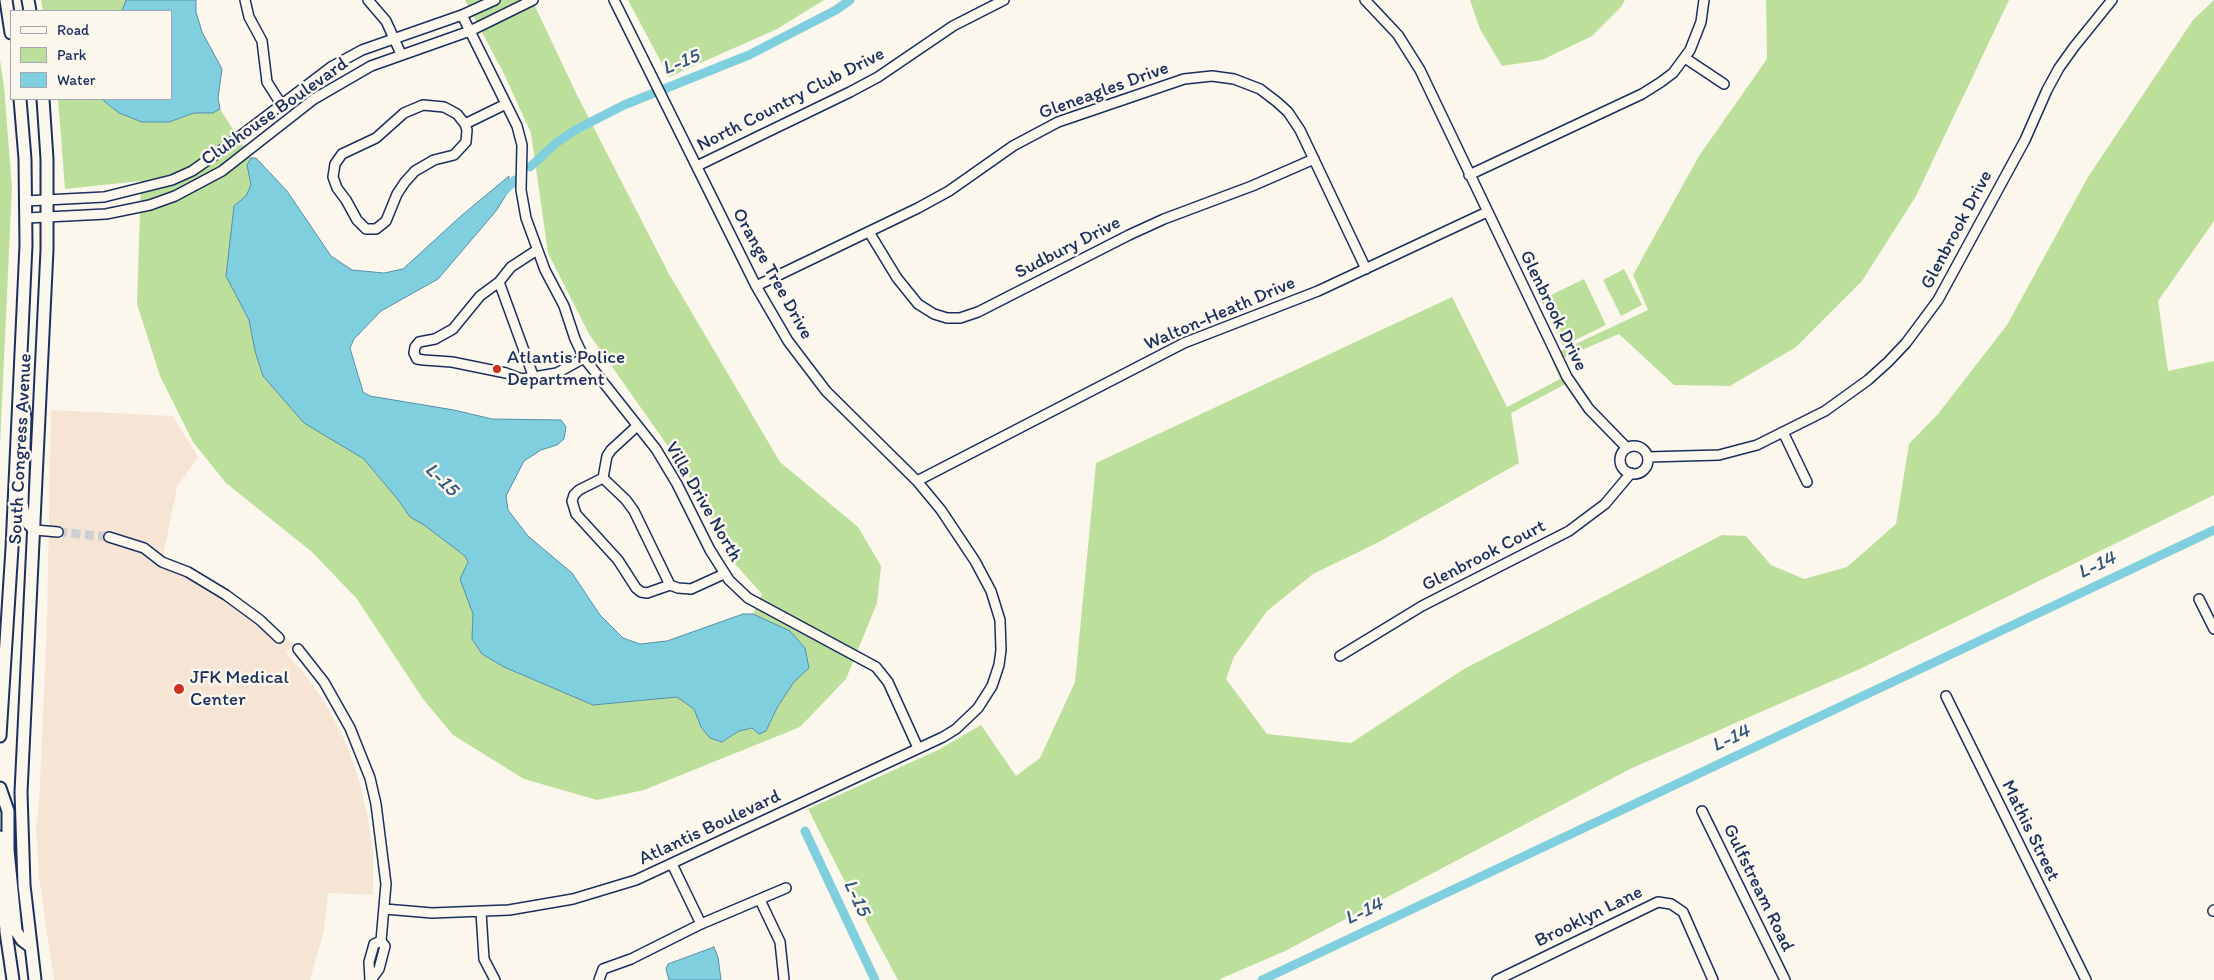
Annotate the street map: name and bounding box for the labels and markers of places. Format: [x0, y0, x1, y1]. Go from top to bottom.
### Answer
place label: Atlantis Police Department [507, 347, 625, 391]
marker: Atlantis Police Department [491, 363, 503, 375]
place label: JFK Medical Center [190, 667, 289, 711]
marker: JFK Medical Center [172, 682, 186, 696]

